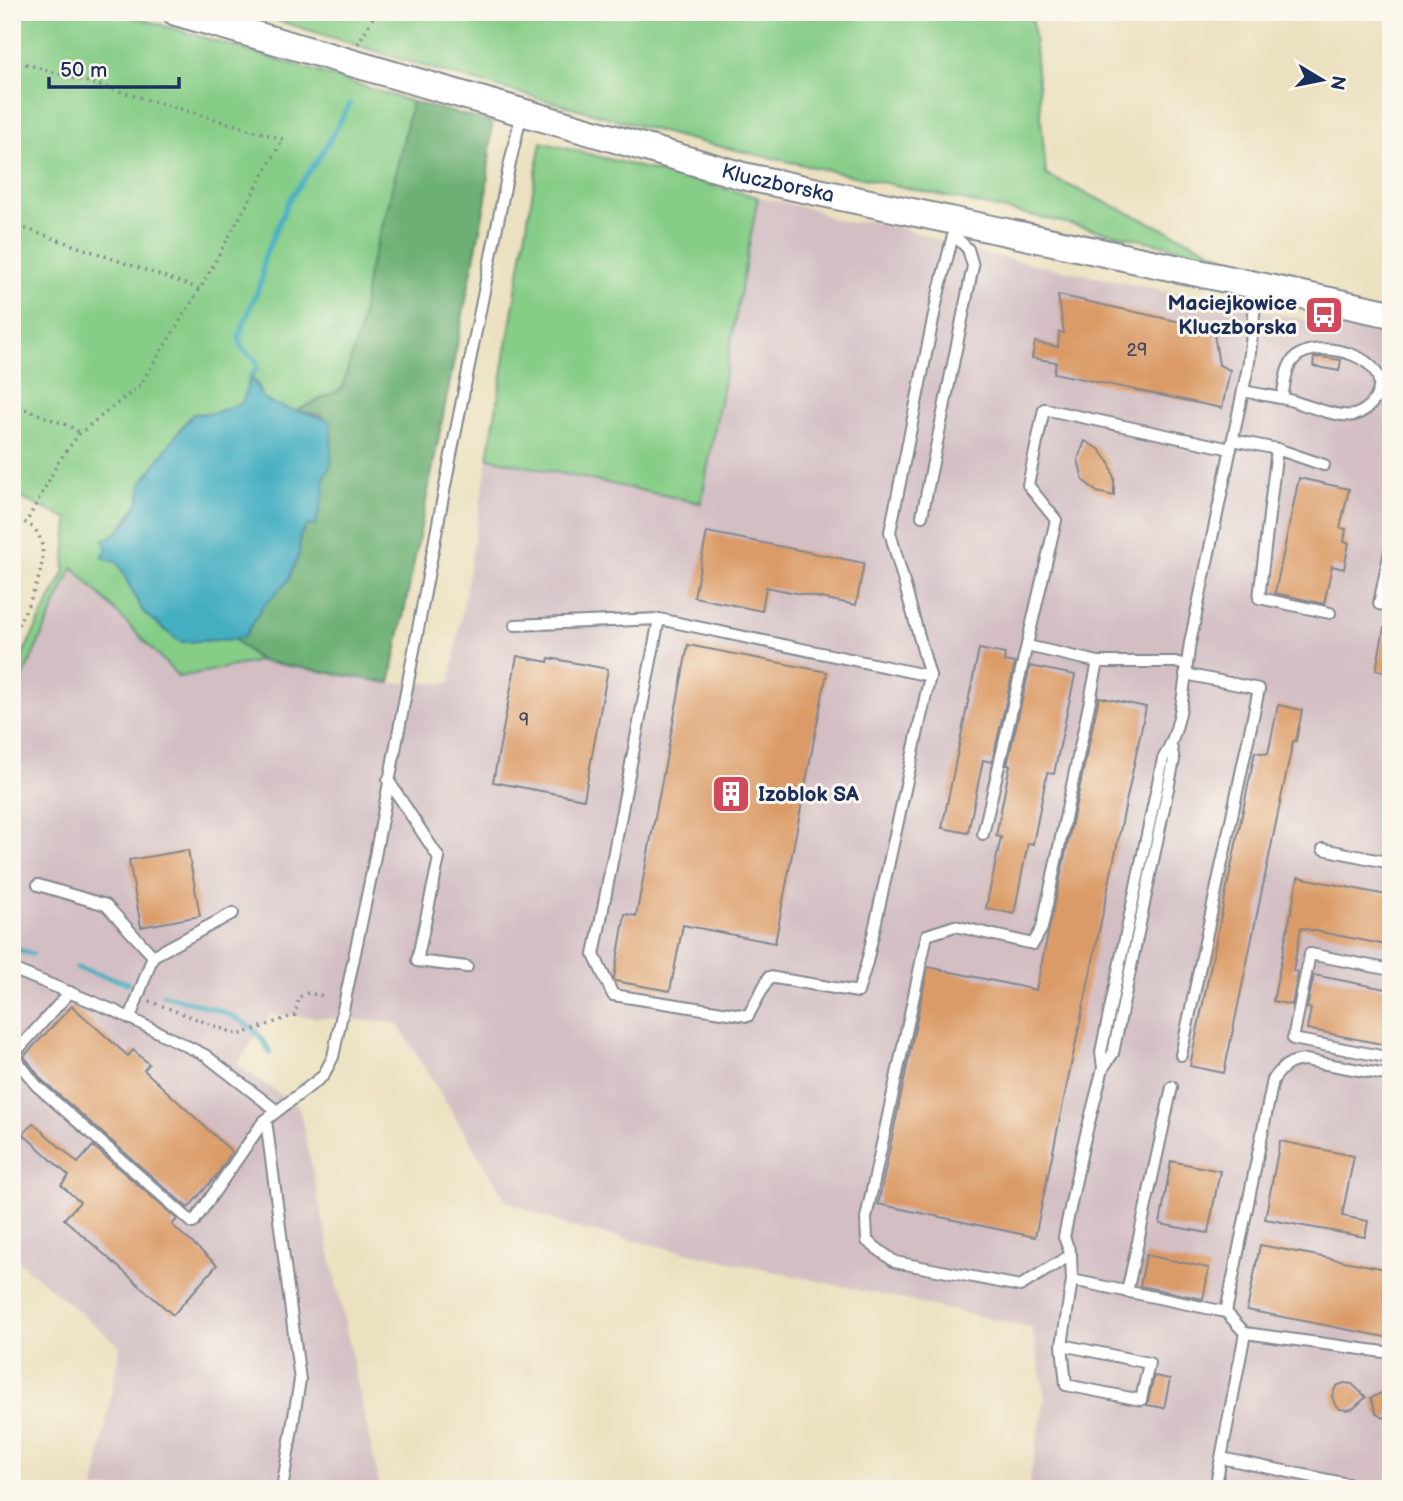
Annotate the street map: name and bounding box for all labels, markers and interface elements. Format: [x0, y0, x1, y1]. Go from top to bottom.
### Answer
scale bar [49, 46, 178, 90]
north arrow [1288, 46, 1358, 116]
text: 50 m [60, 58, 107, 83]
text: N [1325, 74, 1350, 92]
street label: Kluczborska [719, 158, 837, 208]
place label: Maciejkowice Kluczborska [1168, 291, 1297, 340]
bus stop icon: Maciejkowice Kluczborska [1303, 294, 1345, 336]
house number: 29 [1126, 340, 1148, 361]
house number: 9 [519, 710, 529, 731]
building icon: Izoblok SA [710, 773, 752, 815]
place label: Izoblok SA [758, 782, 859, 807]

